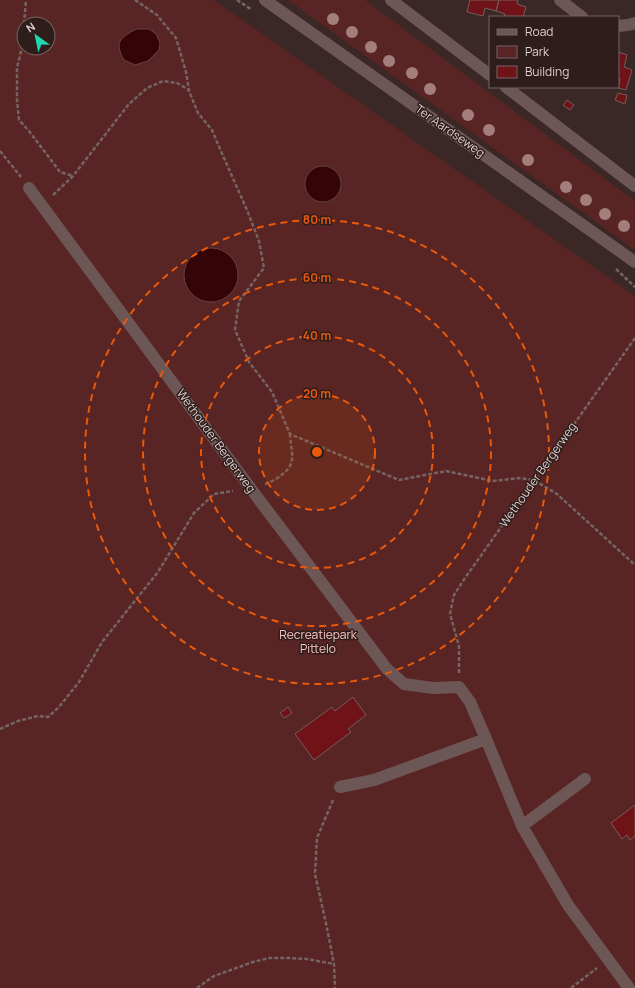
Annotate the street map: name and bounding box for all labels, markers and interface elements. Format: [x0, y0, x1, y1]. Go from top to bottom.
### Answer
north arrow [16, 16, 56, 56]
legend [489, 16, 619, 88]
text: N [23, 19, 38, 36]
text: Road [525, 23, 553, 40]
text: Park [525, 43, 550, 60]
text: Building [525, 63, 569, 80]
street label: Ter Aardseweg [412, 100, 489, 161]
text: 80 m [303, 211, 331, 228]
text: 60 m [303, 269, 331, 286]
text: 40 m [303, 327, 331, 344]
street label: Wethouder Bergerweg [173, 385, 260, 496]
text: 20 m [303, 385, 331, 402]
street label: Wethouder Bergerweg [495, 419, 580, 531]
centre of rings [310, 445, 324, 459]
park label: Recreatiepark Pittelo [279, 626, 358, 657]

